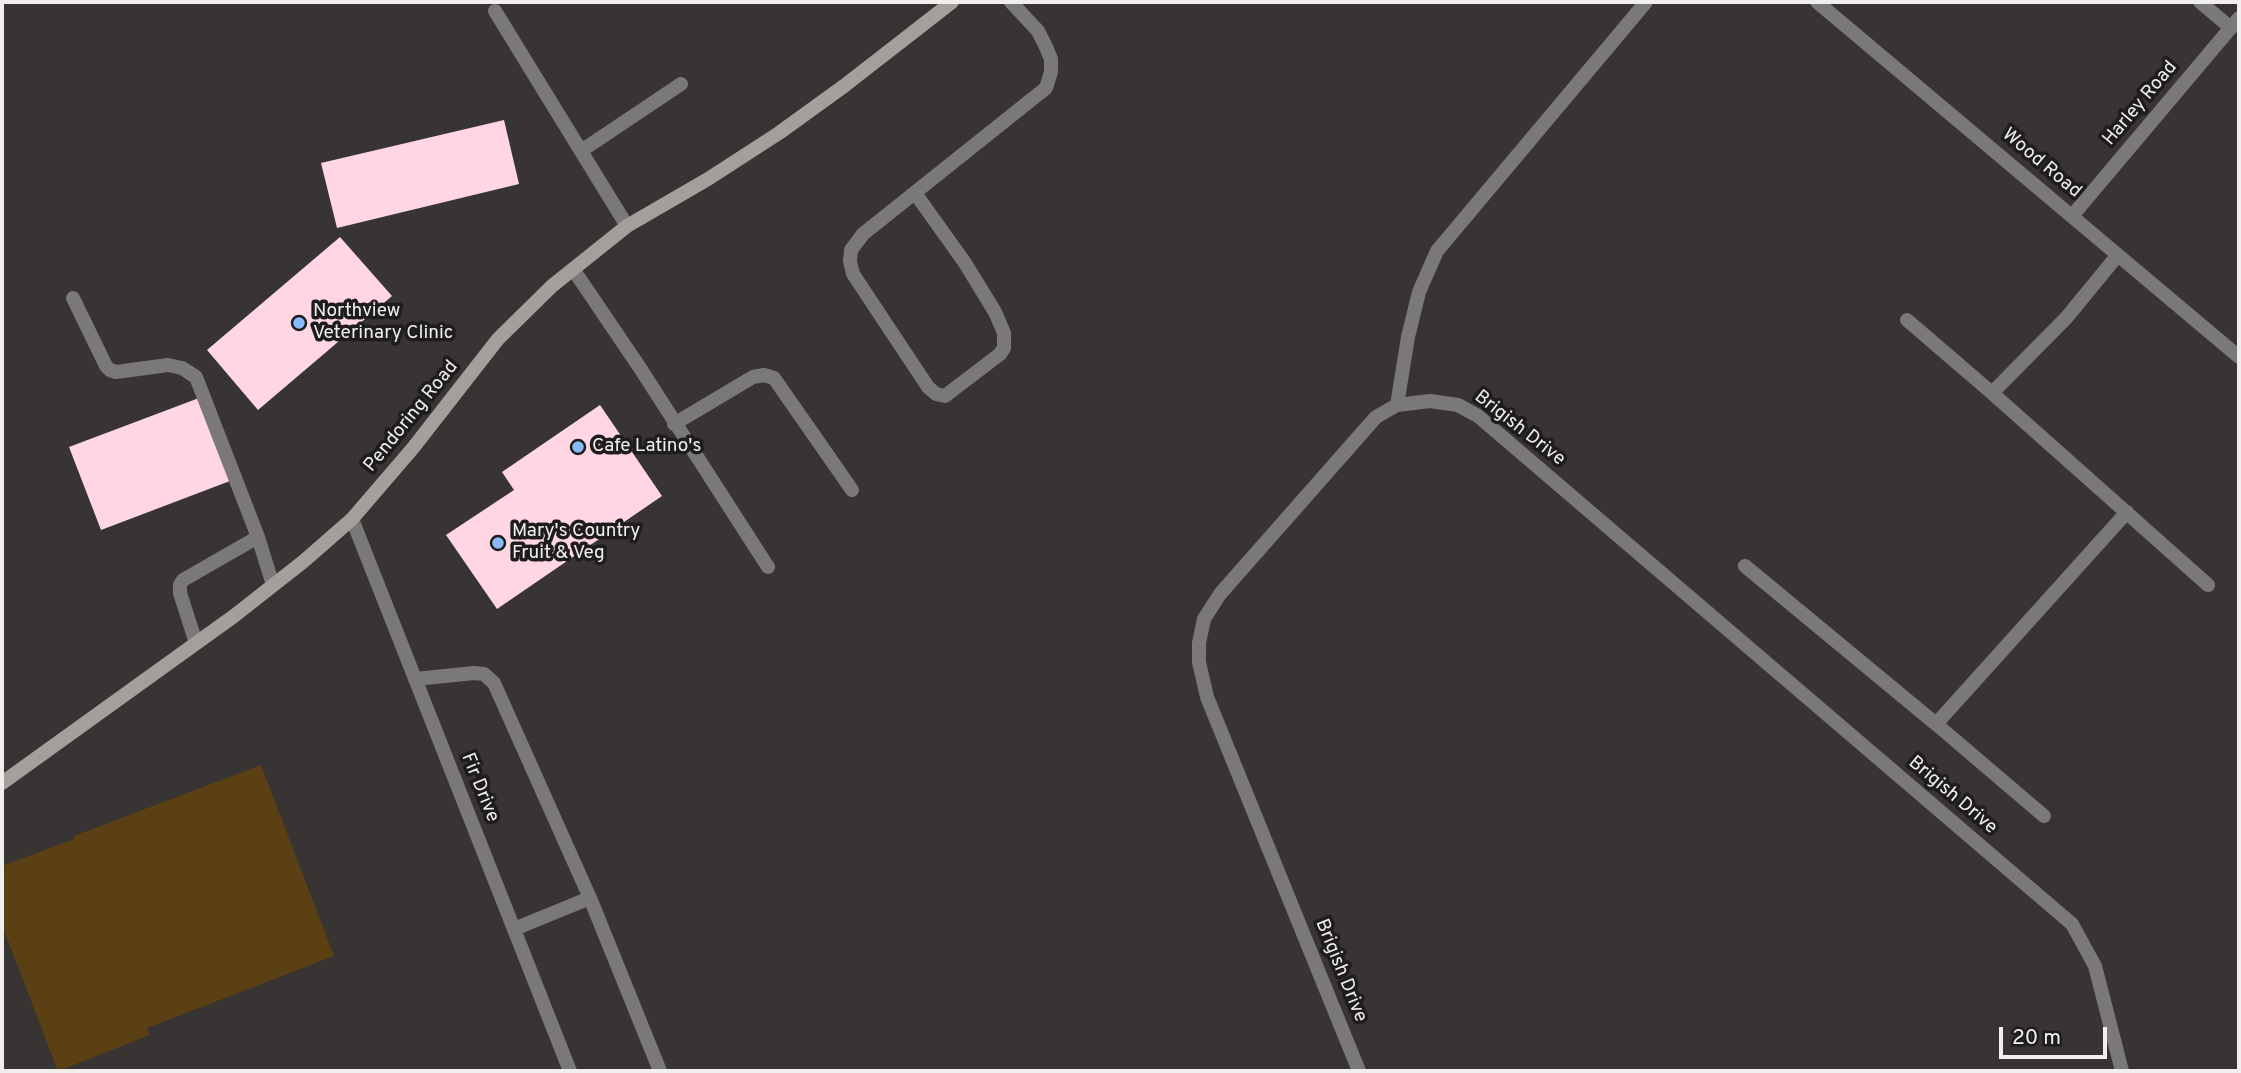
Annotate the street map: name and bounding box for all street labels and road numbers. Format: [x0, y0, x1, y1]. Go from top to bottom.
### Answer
street label: Harley Road [2099, 57, 2183, 151]
street label: Wood Road [1997, 124, 2085, 204]
street label: Pendoring Road [360, 357, 464, 477]
street label: Brigish Drive [1469, 386, 1569, 472]
street label: Fir Drive [455, 750, 503, 826]
street label: Brigish Drive [1903, 752, 2001, 840]
street label: Brigish Drive [1309, 916, 1371, 1026]

